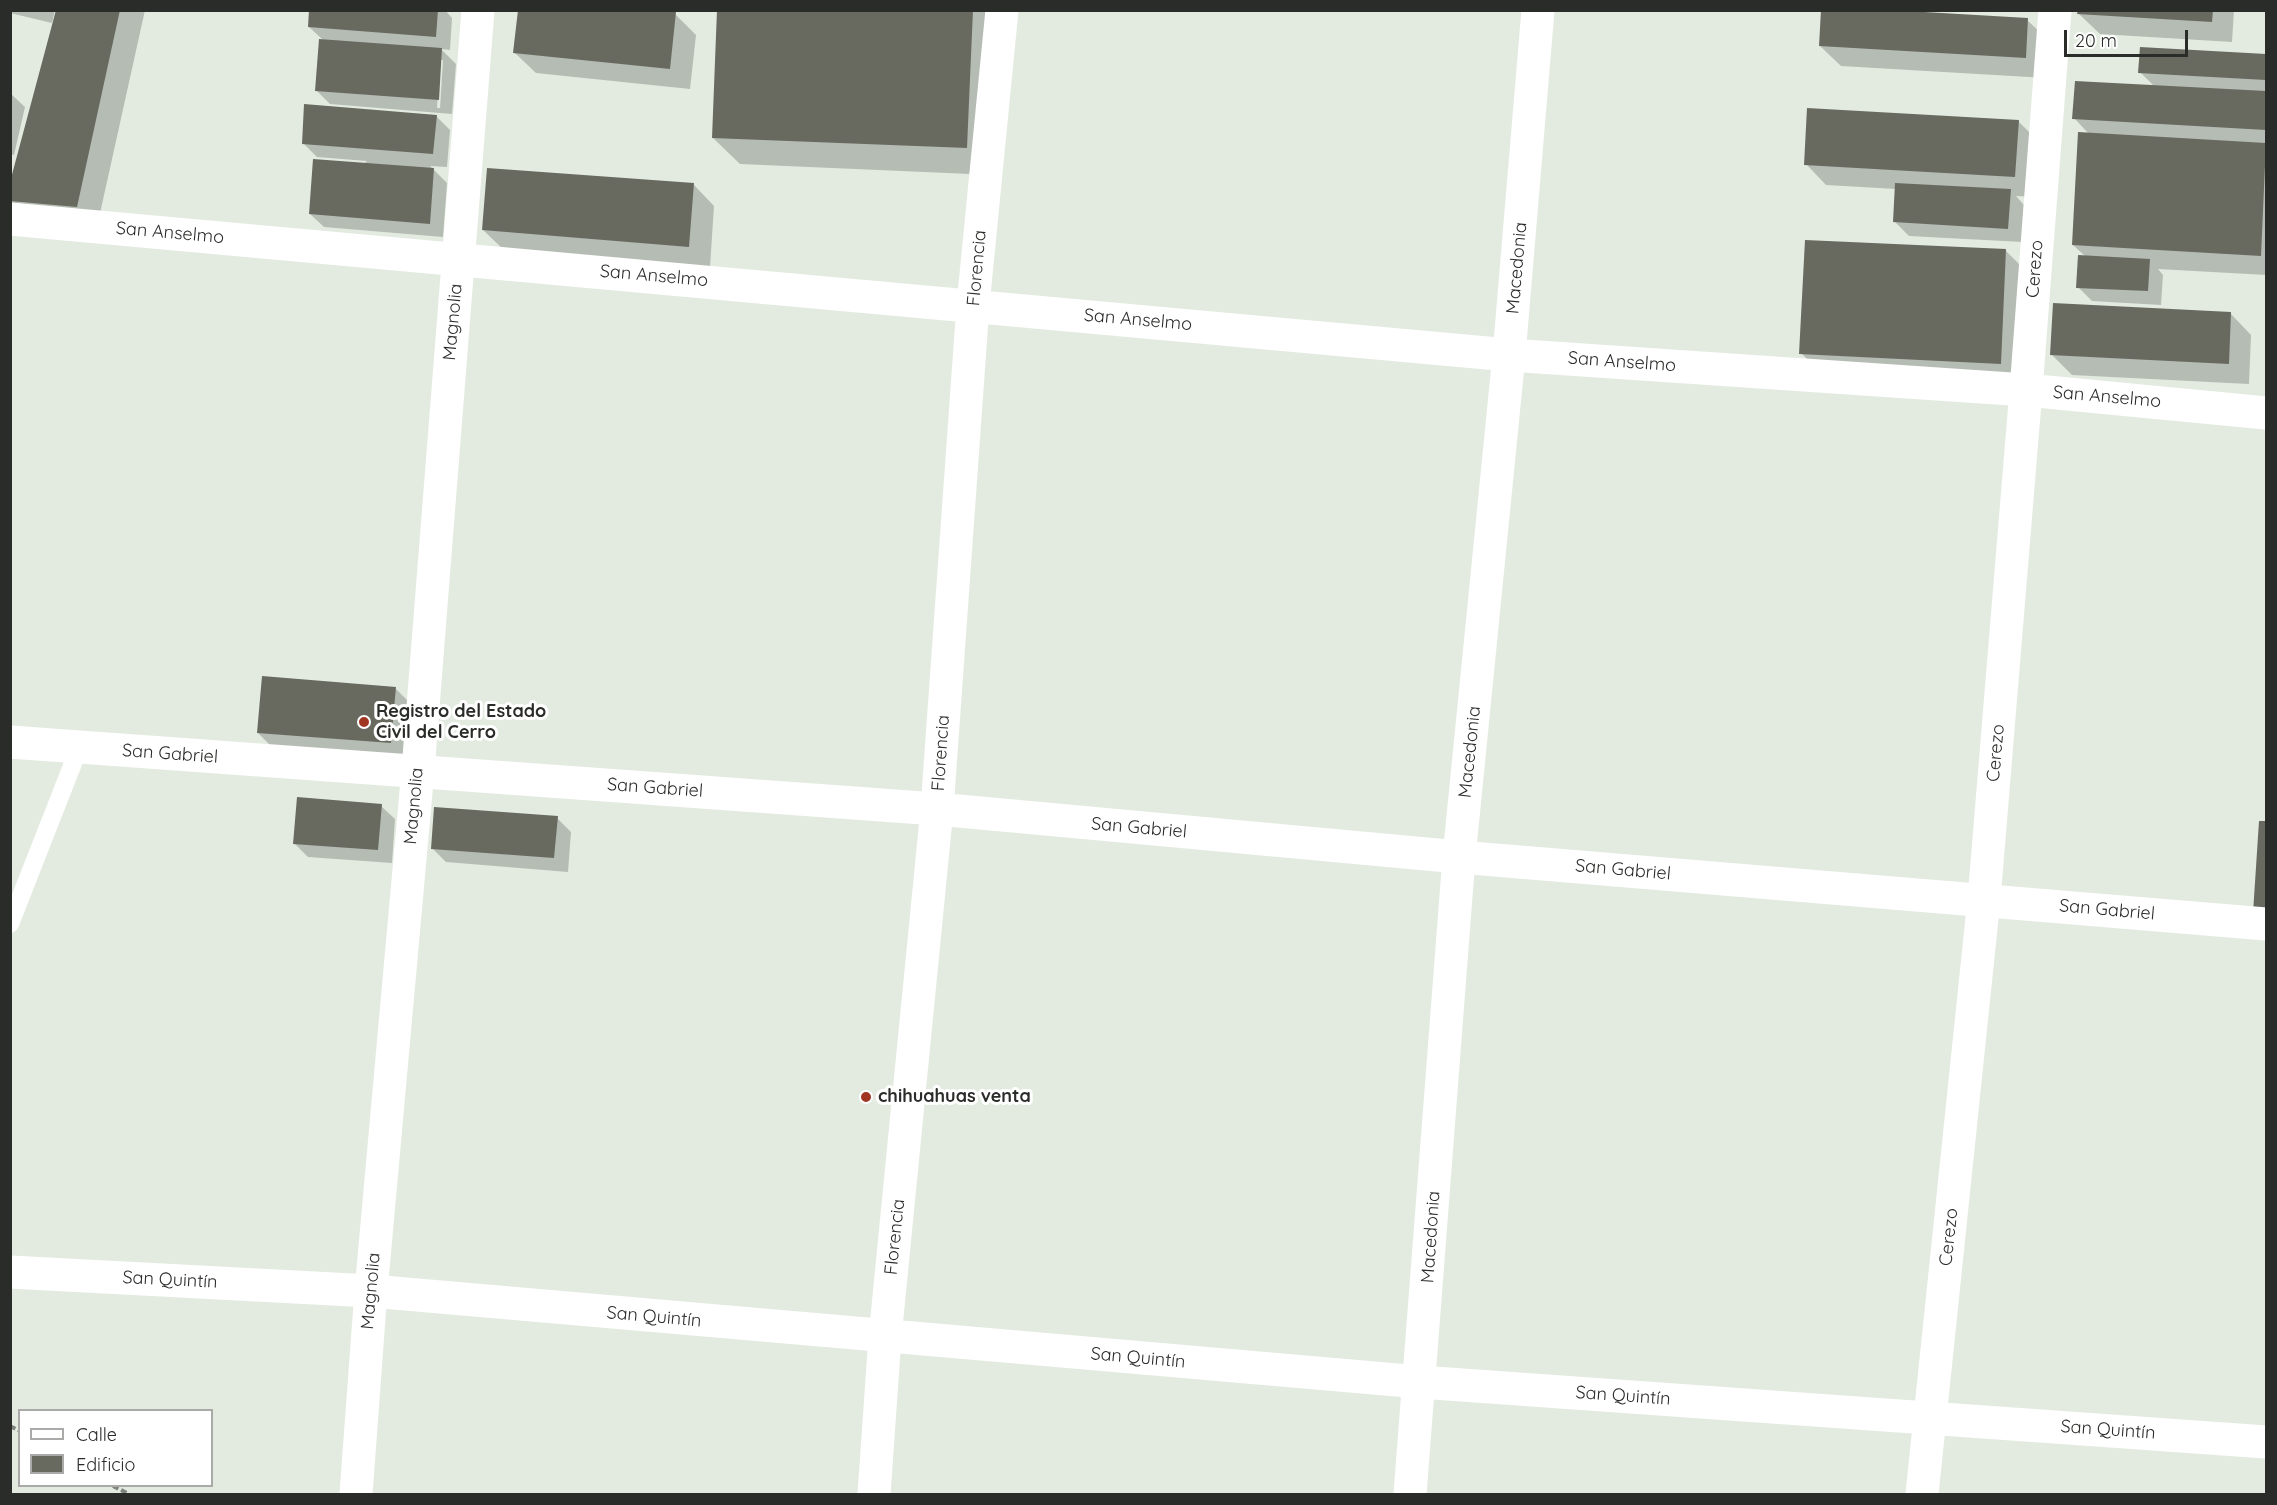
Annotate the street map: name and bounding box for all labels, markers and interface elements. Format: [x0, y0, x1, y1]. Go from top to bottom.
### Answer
scale bar [2067, 18, 2192, 56]
text: 20 m [2075, 29, 2117, 52]
street label: San Anselmo [115, 218, 225, 248]
street label: Macedonia [1502, 221, 1532, 315]
street label: Florencia [963, 229, 991, 307]
street label: Cerezo [2022, 239, 2048, 299]
street label: San Anselmo [599, 261, 709, 291]
street label: Magnolia [439, 283, 467, 361]
street label: San Anselmo [1083, 305, 1193, 335]
street label: San Anselmo [1567, 347, 1677, 377]
street label: San Anselmo [2052, 382, 2162, 412]
place label: Registro del Estado Civil del Cerro [376, 701, 546, 744]
street label: Macedonia [1454, 705, 1486, 799]
street label: Florencia [928, 714, 954, 792]
marker: Registro del Estado Civil del Cerro [357, 715, 371, 729]
street label: Cerezo [1983, 723, 2009, 783]
street label: San Gabriel [121, 740, 219, 768]
street label: Magnolia [400, 767, 428, 845]
street label: San Gabriel [606, 774, 704, 802]
street label: San Gabriel [1090, 813, 1188, 843]
street label: San Gabriel [1574, 855, 1672, 885]
street label: San Gabriel [2058, 895, 2156, 925]
place label: chihuahuas venta [878, 1086, 1031, 1108]
marker: chihuahuas venta [859, 1090, 873, 1104]
street label: Macedonia [1417, 1190, 1445, 1284]
street label: Florencia [880, 1198, 910, 1276]
street label: Cerezo [1935, 1207, 1963, 1267]
street label: Magnolia [357, 1252, 385, 1330]
street label: San Quintín [122, 1267, 218, 1293]
street label: San Quintín [606, 1302, 702, 1332]
street label: San Quintín [1090, 1343, 1186, 1373]
street label: San Quintín [1575, 1382, 1671, 1410]
legend [18, 1409, 213, 1487]
street label: San Quintín [2060, 1416, 2156, 1444]
text: Calle [76, 1423, 117, 1446]
text: Edificio [76, 1453, 135, 1476]

